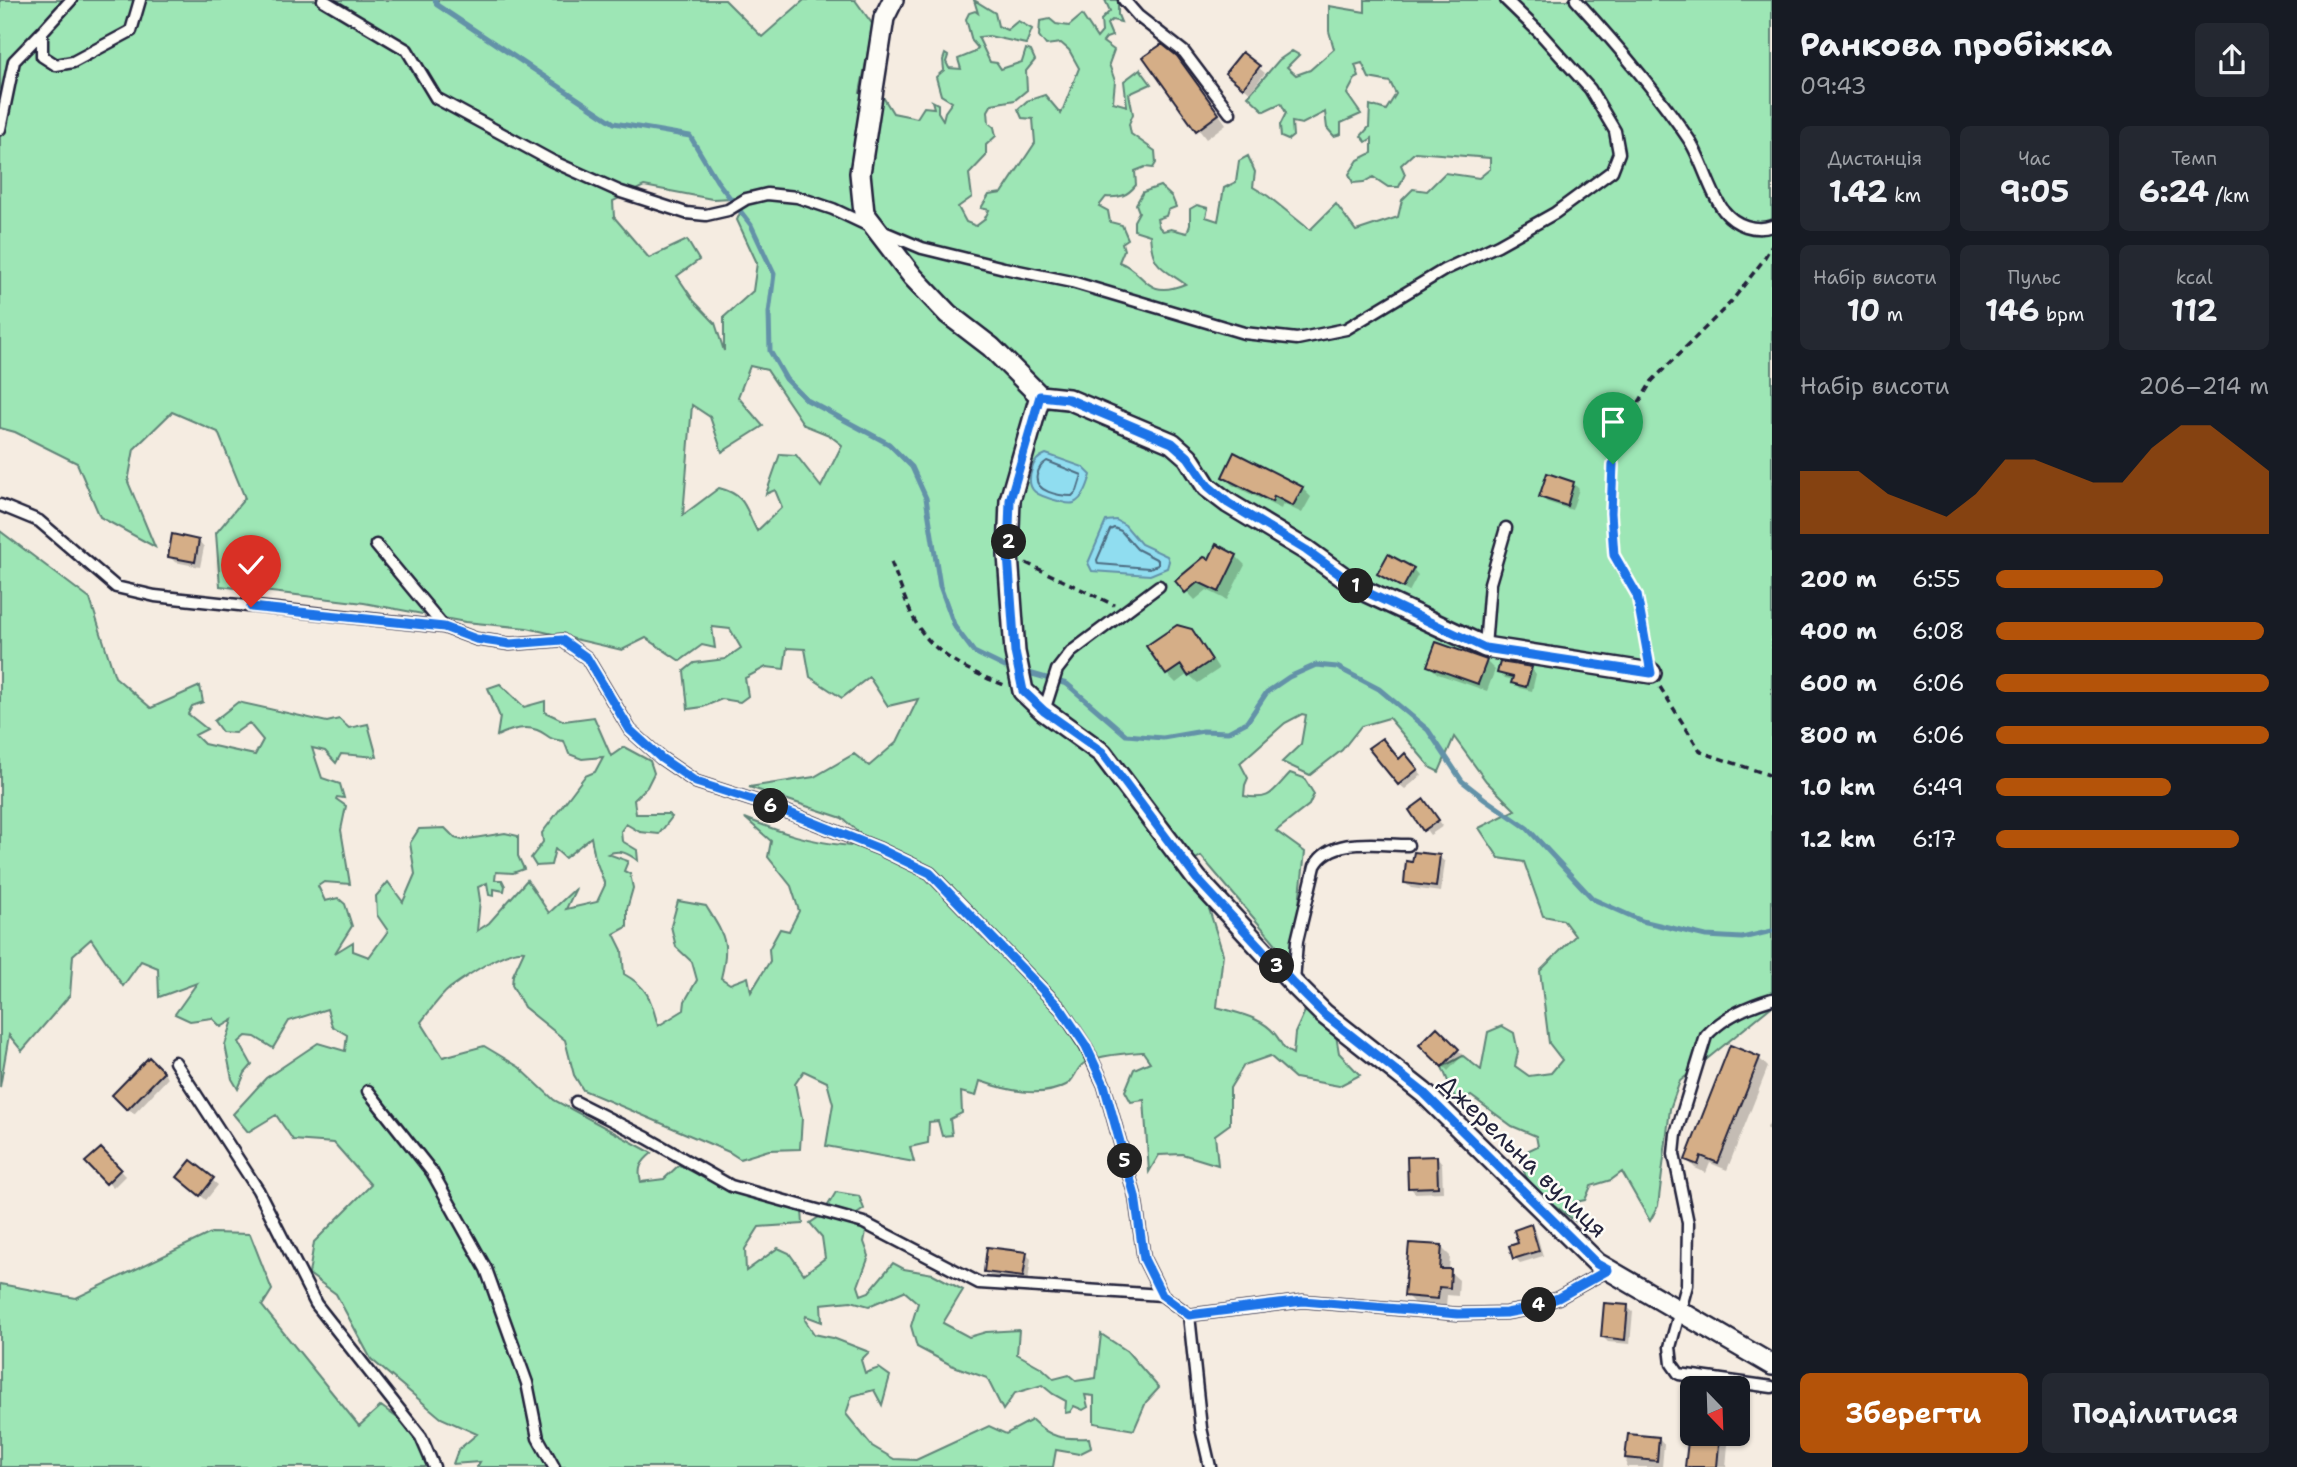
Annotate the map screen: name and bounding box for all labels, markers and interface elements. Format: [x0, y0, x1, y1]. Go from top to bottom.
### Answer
text: Ранкова пробіжка [1800, 23, 2112, 66]
button: share [2195, 23, 2269, 97]
text: 09:43 [1800, 71, 1867, 101]
text: Дистанція [1827, 146, 1922, 171]
text: Час [2018, 146, 2051, 171]
text: Темп [2171, 146, 2217, 171]
text: 1.42 [1828, 171, 1888, 212]
text: 9:05 [2000, 171, 2069, 212]
text: 6:24 [2139, 171, 2209, 212]
text: km [1888, 183, 1921, 208]
text: /km [2209, 183, 2249, 208]
text: Набір висоти [1813, 265, 1937, 290]
text: Пульс [2008, 265, 2061, 290]
text: kcal [2176, 265, 2213, 290]
text: 10 [1847, 290, 1880, 331]
text: 146 [1985, 290, 2040, 331]
text: 112 [2171, 290, 2217, 331]
text: m [1880, 302, 1903, 327]
text: bpm [2040, 302, 2084, 327]
text: Набір висоти [1800, 371, 1950, 401]
text: 206–214 m [2138, 371, 2269, 401]
pin [1583, 392, 1643, 464]
icon: arrive [1594, 403, 1632, 441]
pin: 2 [992, 524, 1026, 560]
text: 2 [1002, 529, 1015, 554]
pin [221, 535, 281, 607]
icon: check [232, 546, 270, 584]
text: 200 m [1800, 564, 1877, 594]
text: 6:55 [1912, 564, 1961, 594]
pin: 1 [1338, 568, 1374, 604]
text: 1 [1351, 573, 1360, 598]
text: 400 m [1800, 616, 1877, 646]
text: 6:08 [1912, 616, 1965, 646]
text: 600 m [1800, 668, 1877, 698]
text: 6:06 [1912, 668, 1965, 698]
text: 800 m [1800, 720, 1877, 750]
text: 6:06 [1912, 720, 1965, 750]
text: 1.0 km [1800, 772, 1875, 802]
text: 6:49 [1912, 772, 1963, 802]
pin: 6 [754, 788, 788, 824]
text: 6 [764, 793, 777, 818]
text: 1.2 km [1800, 824, 1876, 854]
text: 6:17 [1912, 824, 1957, 854]
pin: 3 [1260, 948, 1294, 984]
text: 3 [1270, 953, 1283, 978]
street label: Джерельна вулиця [1432, 1067, 1614, 1245]
pin: 5 [1108, 1144, 1142, 1178]
text: 5 [1119, 1148, 1130, 1173]
pin: 4 [1522, 1288, 1556, 1322]
text: 4 [1532, 1292, 1545, 1317]
button: Зберегти [1800, 1373, 2028, 1453]
button: Поділитися [2042, 1373, 2269, 1453]
north arrow [1680, 1376, 1750, 1446]
map controls [1680, 1376, 1750, 1446]

